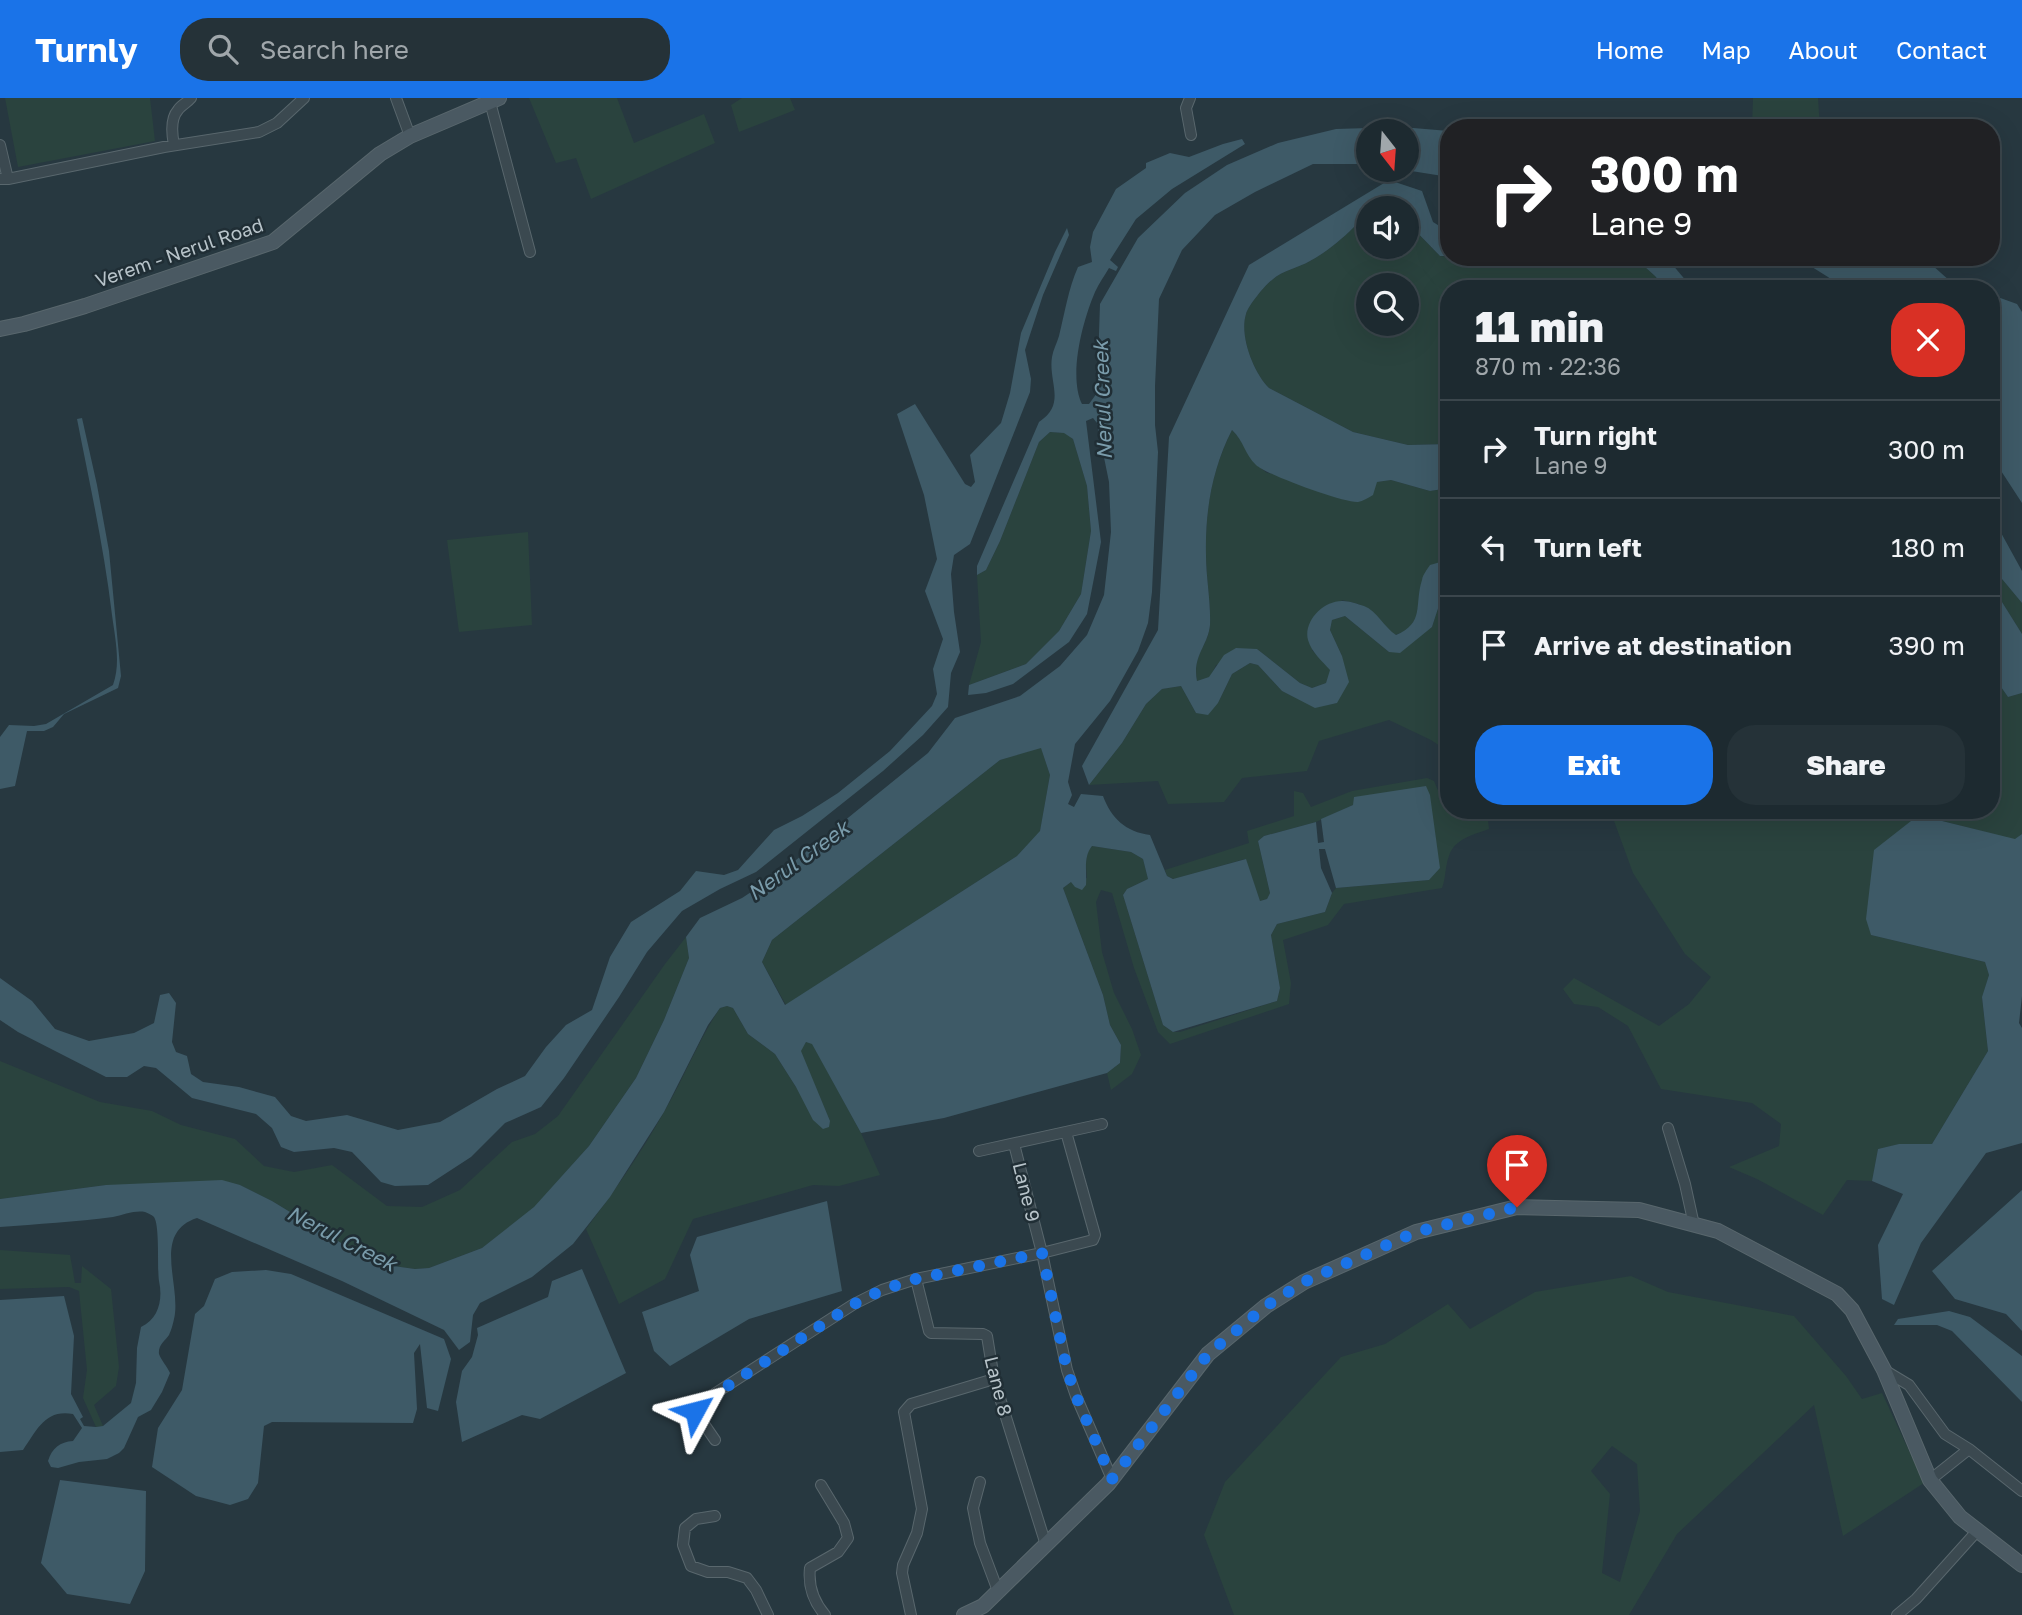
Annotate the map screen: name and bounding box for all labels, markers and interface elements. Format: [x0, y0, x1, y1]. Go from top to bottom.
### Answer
search box [180, 18, 670, 81]
text: Turnly [35, 30, 138, 69]
icon: search [204, 30, 242, 68]
text: Search here [260, 34, 409, 65]
text: Home [1596, 35, 1664, 64]
text: Map [1702, 35, 1751, 64]
text: About [1789, 35, 1858, 64]
text: Contact [1896, 35, 1987, 64]
north arrow [1356, 119, 1419, 182]
map controls [1356, 119, 1419, 336]
text: 300 m [1590, 144, 1739, 203]
icon: right [1475, 147, 1566, 238]
button: sound [1356, 196, 1419, 259]
text: Lane 9 [1590, 204, 1692, 242]
street label: Verem - Nerul Road [92, 212, 266, 292]
button: search [1356, 273, 1419, 336]
text: 11 min [1475, 301, 1604, 351]
button: close [1891, 303, 1965, 377]
water label: Nerul Creek [1087, 338, 1117, 460]
text: 870 m · 22:36 [1475, 352, 1621, 380]
text: Turn right [1534, 420, 1657, 451]
icon: right [1475, 430, 1513, 468]
text: 300 m [1888, 434, 1965, 465]
text: Lane 9 [1534, 451, 1608, 479]
icon: left [1475, 528, 1513, 566]
text: Turn left [1534, 532, 1642, 563]
text: 180 m [1891, 532, 1965, 563]
icon: arrive [1475, 626, 1513, 664]
text: Arrive at destination [1534, 630, 1792, 661]
text: 390 m [1888, 630, 1965, 661]
button: Exit [1475, 725, 1713, 805]
button: Share [1727, 725, 1965, 805]
water label: Nerul Creek [742, 813, 856, 906]
pin [1487, 1135, 1547, 1207]
icon: arrive [1498, 1146, 1536, 1184]
street label: Lane 9 [1008, 1160, 1046, 1224]
water label: Nerul Creek [283, 1199, 403, 1278]
street label: Lane 8 [980, 1354, 1018, 1418]
position arrow [658, 1374, 732, 1448]

